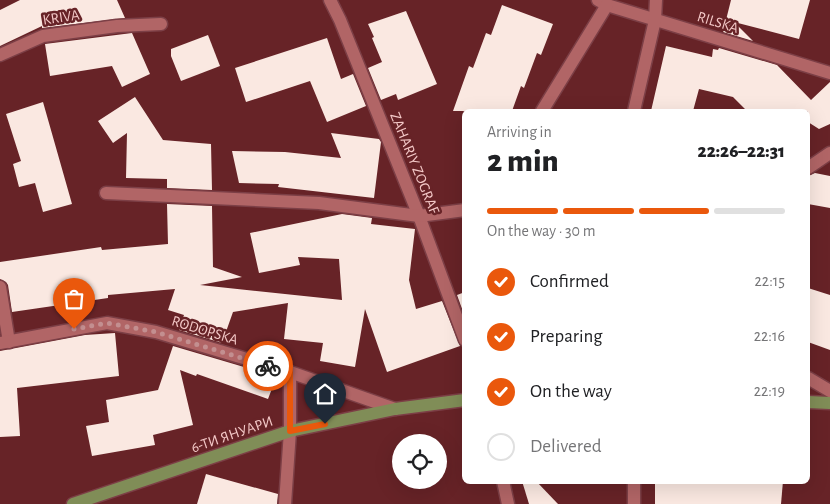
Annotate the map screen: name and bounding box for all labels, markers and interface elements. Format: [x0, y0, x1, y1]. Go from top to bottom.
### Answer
street label: KRIVA [42, 7, 81, 28]
street label: RILSKA [695, 9, 741, 36]
street label: ZAHARIY ZOGRAF [387, 110, 442, 217]
text: Arriving in [487, 124, 552, 140]
text: 22:26–22:31 [698, 142, 785, 161]
text: 2 min [487, 145, 559, 177]
text: On the way · 30 m [487, 223, 595, 239]
icon: check [487, 268, 515, 296]
text: Confirmed [530, 272, 609, 291]
text: 22:15 [755, 273, 785, 289]
pin [53, 278, 95, 329]
icon: bag [60, 285, 88, 313]
street label: RODOPSKA [170, 313, 240, 348]
icon: check [487, 323, 515, 351]
text: Preparing [530, 327, 603, 346]
text: 22:16 [754, 328, 785, 344]
courier [243, 341, 293, 391]
icon: bike [254, 352, 282, 380]
pin [304, 373, 346, 424]
icon: check [487, 378, 515, 406]
icon: home [311, 380, 339, 408]
text: On the way [530, 382, 612, 401]
text: 22:19 [754, 383, 785, 399]
street label: 6-ТИ ЯНУАРИ [189, 413, 275, 455]
map controls [392, 434, 447, 489]
button: locate [392, 434, 447, 489]
text: Delivered [530, 437, 602, 456]

